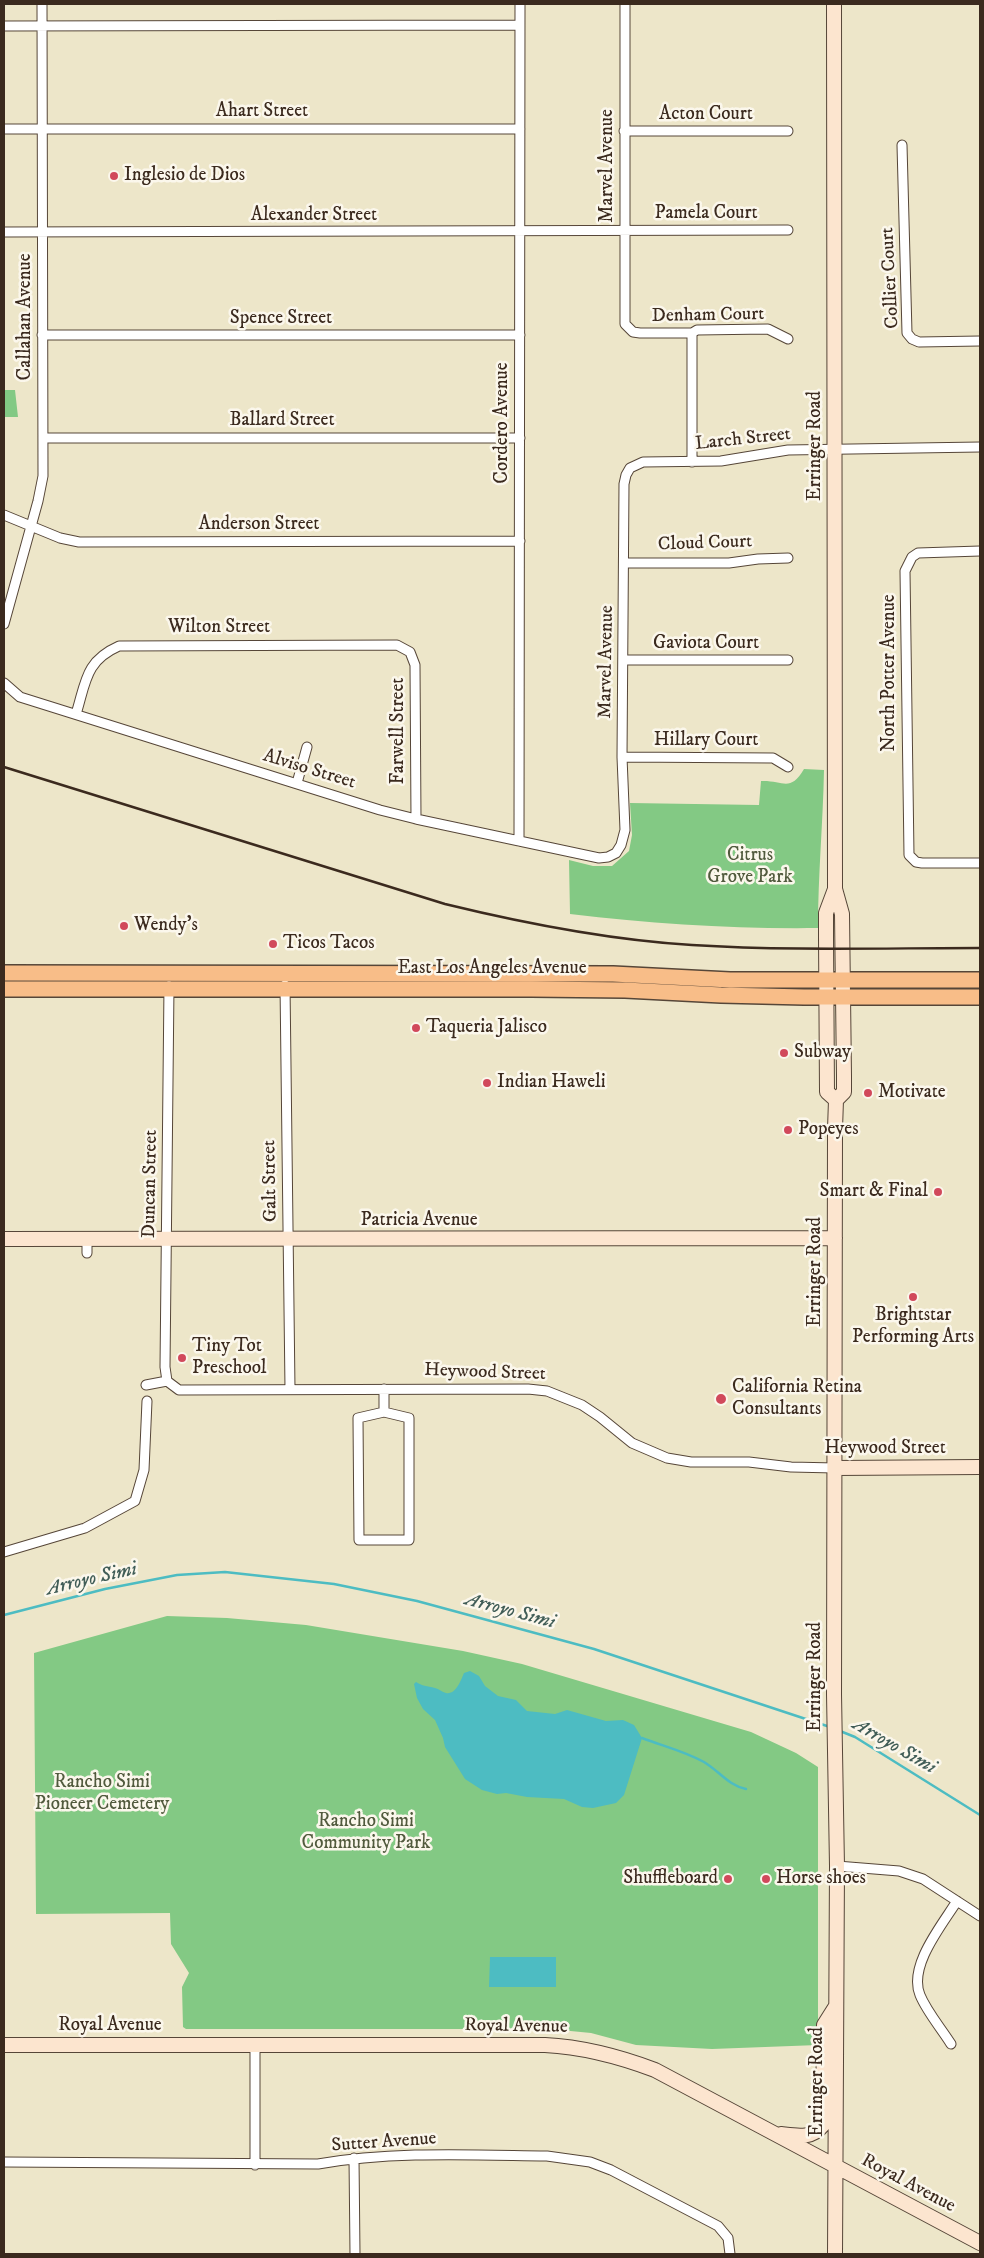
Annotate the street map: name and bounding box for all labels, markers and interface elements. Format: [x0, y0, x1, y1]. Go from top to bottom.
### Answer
street label: Ahart Street [216, 101, 308, 123]
street label: Acton Court [659, 104, 753, 126]
street label: Marvel Avenue [597, 109, 619, 223]
place label: Inglesio de Dios [124, 165, 245, 187]
marker: Inglesio de Dios [108, 170, 120, 182]
street label: Pamela Court [654, 203, 758, 225]
street label: Alexander Street [251, 205, 377, 227]
street label: Collier Court [877, 227, 905, 329]
street label: Callahan Avenue [15, 253, 37, 381]
street label: Denham Court [652, 304, 764, 328]
street label: Spence Street [230, 308, 332, 330]
street label: Cordero Avenue [492, 362, 514, 484]
street label: Erringer Road [805, 391, 827, 501]
street label: Ballard Street [229, 410, 335, 432]
street label: Larch Street [694, 424, 792, 456]
street label: Anderson Street [199, 514, 319, 536]
street label: Cloud Court [657, 531, 753, 557]
street label: North Potter Avenue [879, 594, 901, 752]
street label: Marvel Avenue [595, 605, 619, 719]
street label: Wilton Street [168, 617, 270, 639]
street label: Gaviota Court [653, 633, 759, 655]
street label: Farwell Street [388, 678, 410, 784]
street label: Hillary Court [654, 730, 758, 752]
street label: Alviso Street [260, 745, 358, 795]
park label: Citrus Grove Park [707, 845, 793, 889]
place label: Wendy's [134, 915, 198, 937]
marker: Wendy's [118, 920, 130, 932]
place label: Ticos Tacos [283, 933, 375, 955]
marker: Ticos Tacos [267, 938, 279, 950]
street label: East Los Angeles Avenue [397, 958, 587, 980]
place label: Taqueria Jalisco [426, 1017, 547, 1039]
marker: Taqueria Jalisco [410, 1022, 422, 1034]
place label: Subway [794, 1042, 851, 1064]
marker: Subway [778, 1047, 790, 1059]
place label: Indian Haweli [497, 1072, 606, 1094]
marker: Indian Haweli [481, 1077, 493, 1089]
place label: Motivate [878, 1082, 946, 1104]
marker: Motivate [862, 1087, 874, 1099]
place label: Popeyes [798, 1119, 859, 1141]
marker: Popeyes [782, 1124, 794, 1136]
street label: Duncan Street [139, 1130, 163, 1238]
street label: Galt Street [259, 1140, 283, 1222]
place label: Smart & Final [820, 1181, 928, 1203]
marker: Smart & Final [932, 1186, 944, 1198]
street label: Patricia Avenue [360, 1210, 478, 1232]
street label: Erringer Road [805, 1217, 827, 1327]
marker: Brightstar Performing Arts [907, 1291, 919, 1303]
place label: Brightstar Performing Arts [852, 1305, 974, 1349]
place label: Tiny Tot Preschool [192, 1336, 267, 1380]
marker: Tiny Tot Preschool [176, 1352, 188, 1364]
street label: Heywood Street [424, 1359, 546, 1387]
place label: California Retina Consultants [732, 1377, 862, 1421]
marker: California Retina Consultants [714, 1392, 728, 1406]
street label: Heywood Street [824, 1438, 946, 1460]
water label: Arroyo Simi [45, 1558, 139, 1602]
water label: Arroyo Simi [462, 1589, 558, 1635]
street label: Erringer Road [805, 1622, 827, 1732]
water label: Arroyo Simi [848, 1714, 940, 1780]
park label: Rancho Simi Pioneer Cemetery [35, 1772, 169, 1816]
park label: Rancho Simi Community Park [302, 1811, 430, 1855]
place label: Shuffleboard [623, 1868, 718, 1890]
place label: Horse shoes [776, 1868, 866, 1890]
marker: Shuffleboard [722, 1873, 734, 1885]
marker: Horse shoes [760, 1873, 772, 1885]
street label: Royal Avenue [58, 2015, 162, 2037]
street label: Royal Avenue [464, 2015, 568, 2039]
street label: Erringer Road [807, 2027, 829, 2137]
street label: Sutter Avenue [331, 2128, 437, 2158]
street label: Royal Avenue [857, 2150, 959, 2218]

